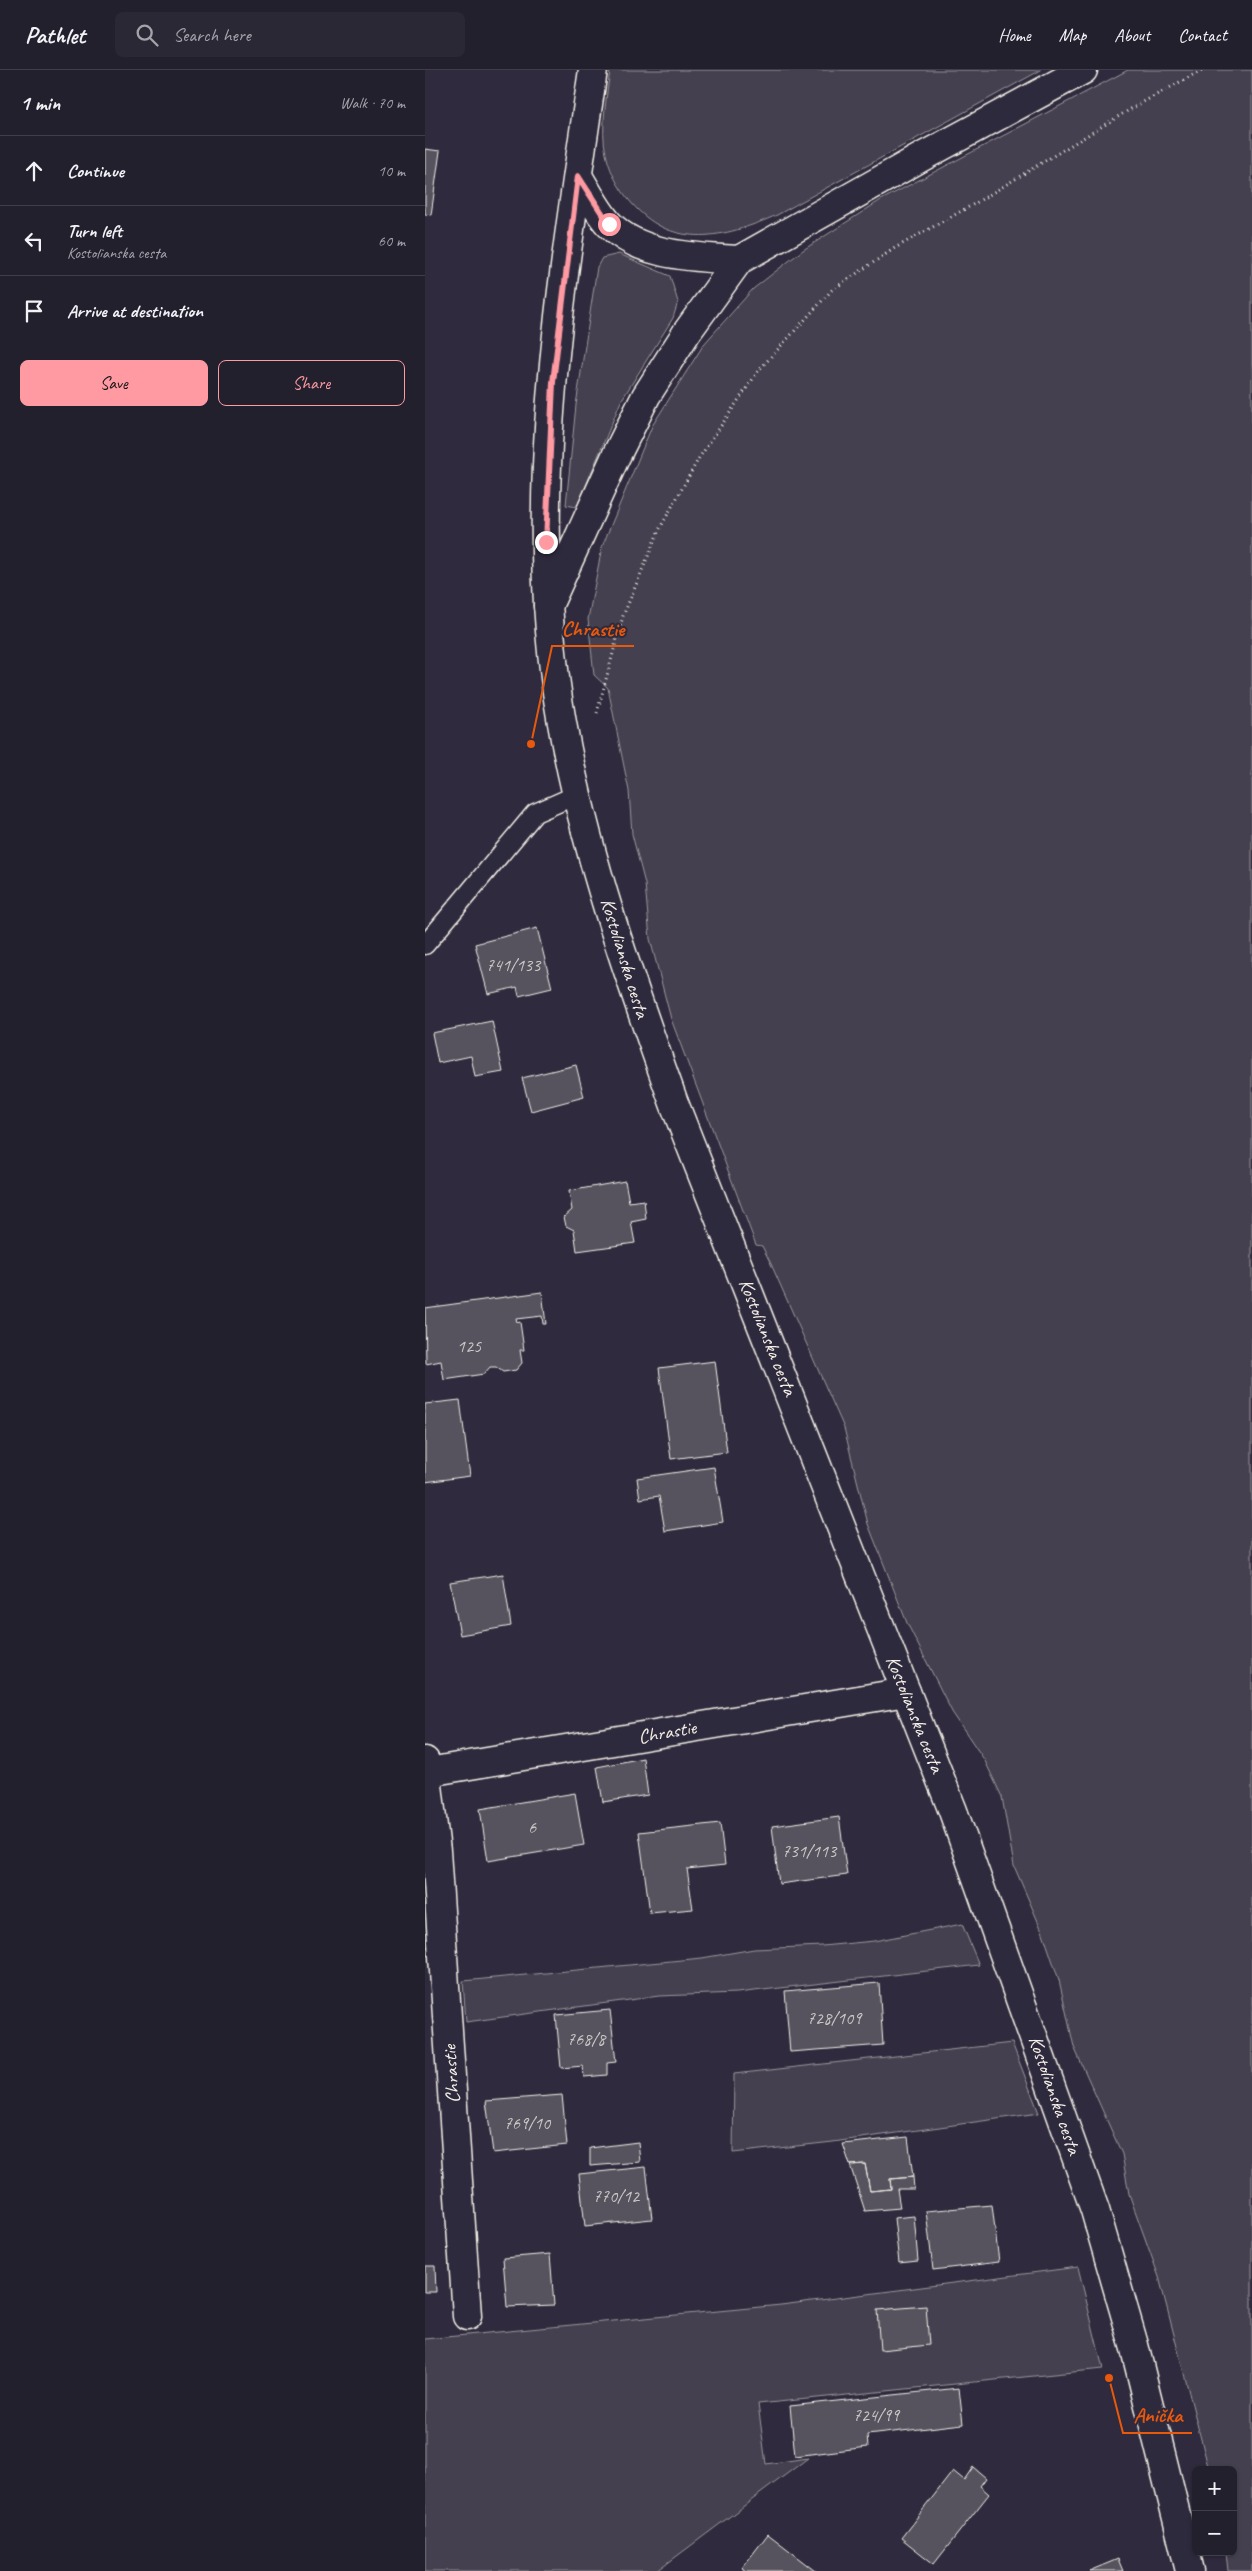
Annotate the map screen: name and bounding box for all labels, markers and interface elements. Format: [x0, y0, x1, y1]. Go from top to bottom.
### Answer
search box [115, 12, 465, 57]
text: Pathlet [25, 20, 85, 50]
icon: search [133, 21, 161, 49]
text: Search here [173, 23, 251, 47]
text: Home [998, 24, 1031, 46]
text: Map [1059, 24, 1086, 46]
text: About [1114, 24, 1150, 46]
text: Contact [1178, 24, 1227, 46]
text: 1 min [20, 90, 60, 116]
text: Walk · 70 m [340, 93, 405, 113]
icon: ahead [20, 157, 48, 185]
text: Continue [67, 159, 124, 183]
text: 10 m [378, 161, 405, 181]
route start [598, 213, 621, 236]
text: Turn left [67, 219, 122, 243]
icon: left [20, 227, 48, 255]
text: 60 m [378, 231, 405, 251]
text: Kostolianska cesta [67, 243, 166, 263]
icon: arrive [20, 297, 48, 325]
text: Arrive at destination [67, 299, 203, 323]
button: Save [20, 360, 208, 406]
button: Share [218, 360, 405, 406]
route end [535, 531, 558, 554]
callout: Chrastie [552, 610, 634, 646]
text: Chrastie [562, 616, 626, 642]
street label: Kostolianska cesta [595, 895, 655, 1022]
house number: 741/133 [486, 954, 542, 976]
street label: Kostolianska cesta [733, 1275, 803, 1400]
house number: 125 [457, 1335, 482, 1357]
street label: Kostolianska cesta [880, 1652, 950, 1777]
street label: Chrastie [636, 1714, 699, 1749]
house number: 6 [528, 1816, 537, 1838]
house number: 731/113 [782, 1840, 838, 1862]
house number: 728/109 [807, 2007, 863, 2029]
house number: 768/8 [567, 2028, 607, 2050]
street label: Kostolianska cesta [1023, 2032, 1087, 2159]
street label: Chrastie [436, 2043, 466, 2104]
house number: 769/10 [504, 2112, 552, 2134]
house number: 770/12 [593, 2185, 641, 2207]
callout: Anička [1123, 2397, 1192, 2433]
text: Anička [1134, 2402, 1184, 2428]
house number: 724/99 [853, 2404, 901, 2426]
map controls [1192, 2466, 1237, 2556]
button: + [1192, 2466, 1237, 2511]
button: − [1192, 2511, 1237, 2556]

